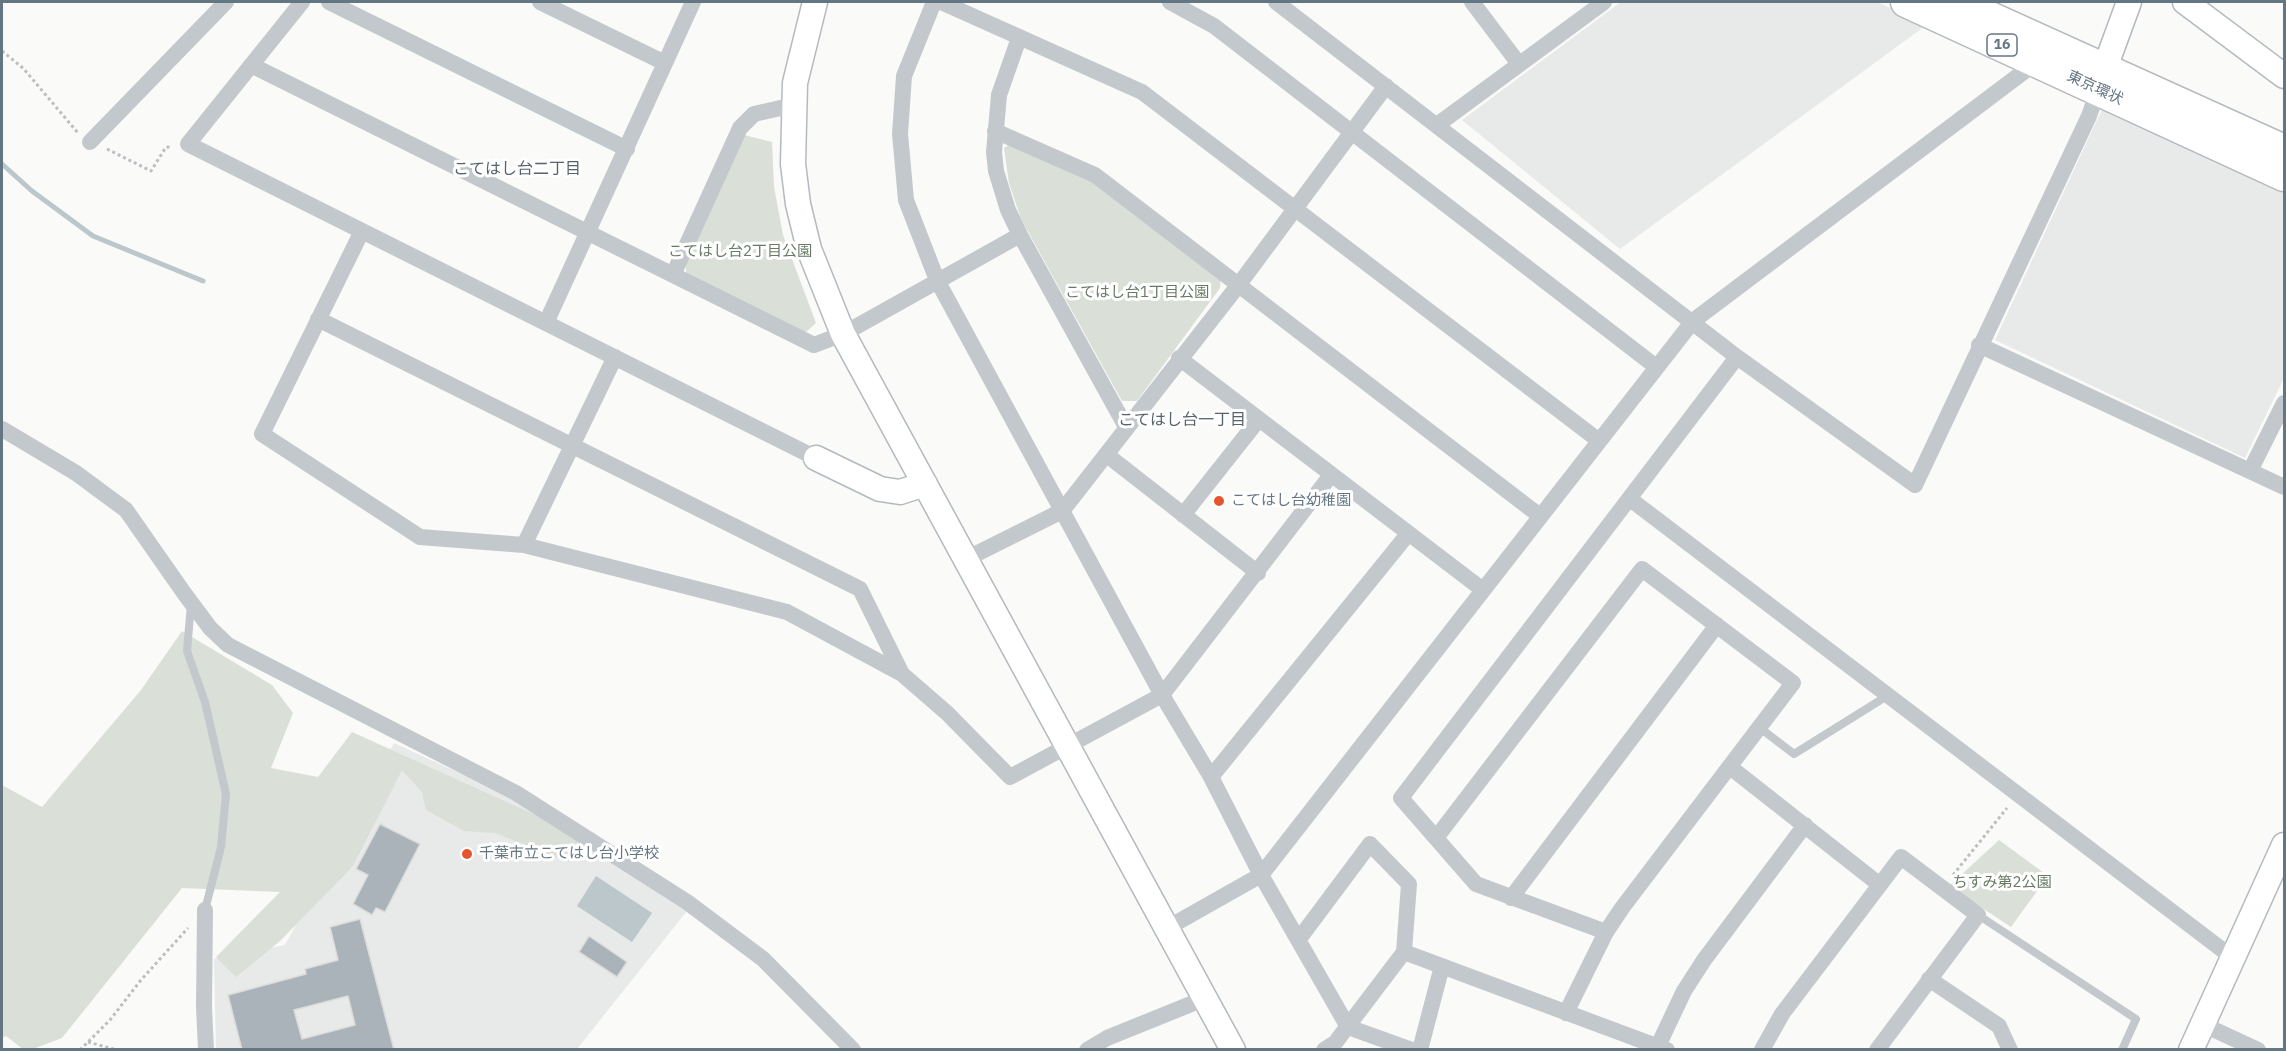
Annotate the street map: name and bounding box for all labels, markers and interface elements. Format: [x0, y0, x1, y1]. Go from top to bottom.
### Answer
road number: 16 [1987, 34, 2017, 56]
street label: 東京環状 [2064, 67, 2126, 109]
district label: こてはし台二丁目 [453, 159, 581, 179]
park label: こてはし台2丁目公園 [668, 243, 812, 261]
park label: こてはし台1丁目公園 [1065, 284, 1209, 302]
district label: こてはし台一丁目 [1118, 410, 1246, 430]
place label: こてはし台幼稚園 [1231, 492, 1351, 510]
marker: こてはし台幼稚園 [1212, 494, 1226, 508]
place label: 千葉市立こてはし台小学校 [479, 845, 659, 863]
marker: 千葉市立こてはし台小学校 [460, 847, 474, 861]
park label: ちすみ第2公園 [1953, 874, 2051, 892]

